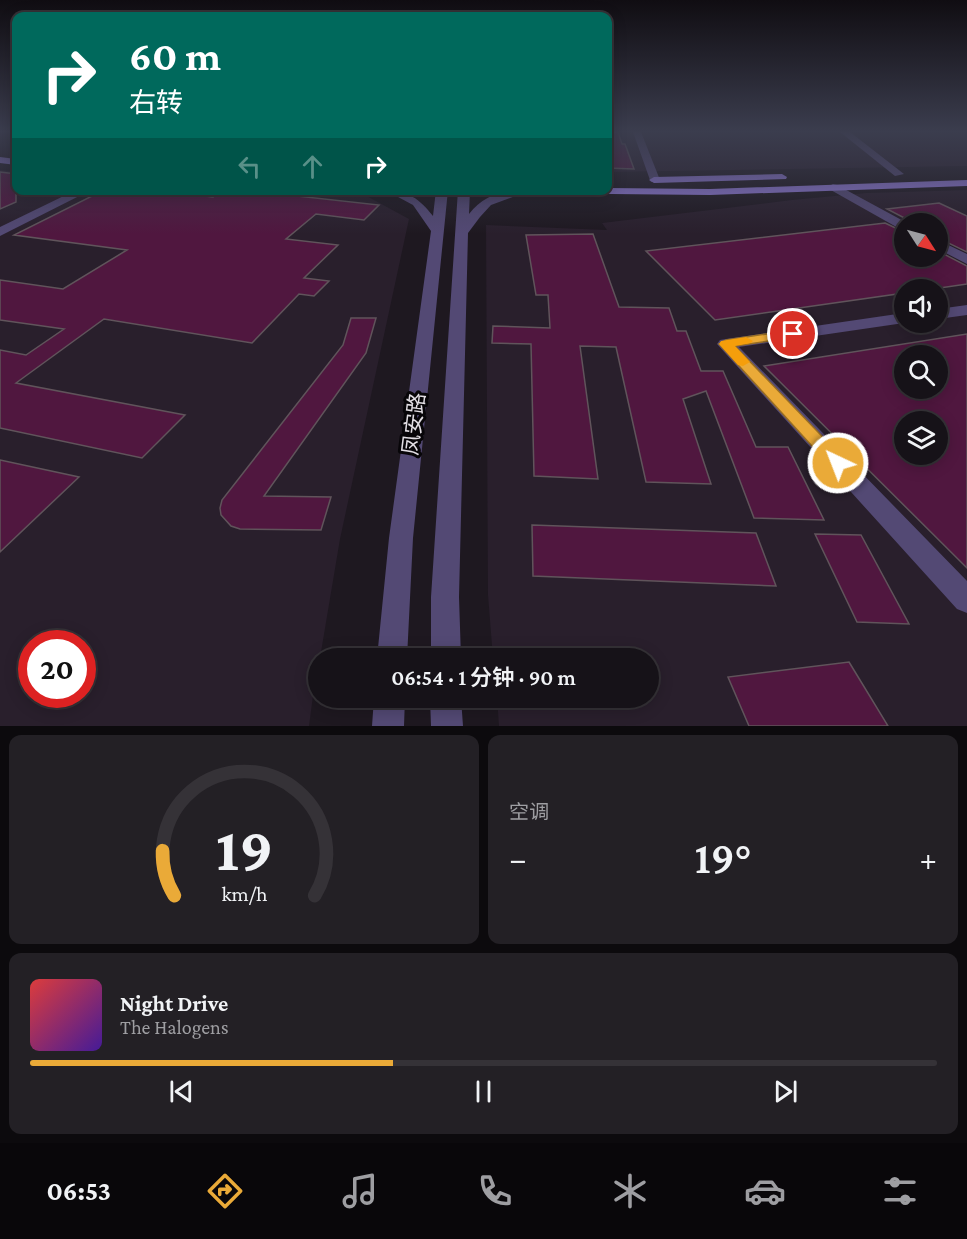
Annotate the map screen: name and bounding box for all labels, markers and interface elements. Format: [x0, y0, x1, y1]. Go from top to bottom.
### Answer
text: 60 m [129, 32, 221, 79]
icon: right [30, 36, 108, 114]
text: 右转 [129, 88, 183, 118]
icon: left [233, 150, 266, 183]
icon: ahead [296, 150, 329, 183]
icon: right [359, 150, 392, 183]
north arrow [894, 213, 948, 267]
map controls [894, 213, 948, 465]
button: sound [894, 279, 948, 333]
pin [767, 308, 818, 359]
icon: arrive [776, 317, 809, 350]
button: search [894, 345, 948, 399]
street label: 凤安路 [398, 391, 430, 457]
button: layers [894, 411, 948, 465]
position arrow [806, 431, 870, 495]
speed limit sign: 20 [18, 630, 96, 708]
text: 06:54 · 1 分钟 · 90 m [391, 665, 576, 690]
text: 空调 [509, 801, 549, 823]
text: 19 [215, 814, 273, 883]
text: 19° [695, 833, 751, 883]
text: − [509, 840, 526, 877]
text: + [920, 840, 937, 877]
text: km/h [221, 883, 268, 907]
text: Night Drive [120, 991, 228, 1016]
text: The Halogens [120, 1016, 229, 1038]
icon: previous [165, 1075, 198, 1108]
icon: pause [467, 1075, 500, 1108]
icon: next [769, 1075, 802, 1108]
icon: directions [204, 1170, 246, 1212]
icon: music [339, 1170, 381, 1212]
icon: phone [474, 1170, 516, 1212]
icon: climate [609, 1170, 651, 1212]
icon: car [744, 1170, 786, 1212]
icon: filters [879, 1170, 921, 1212]
text: 06:53 [46, 1176, 111, 1206]

